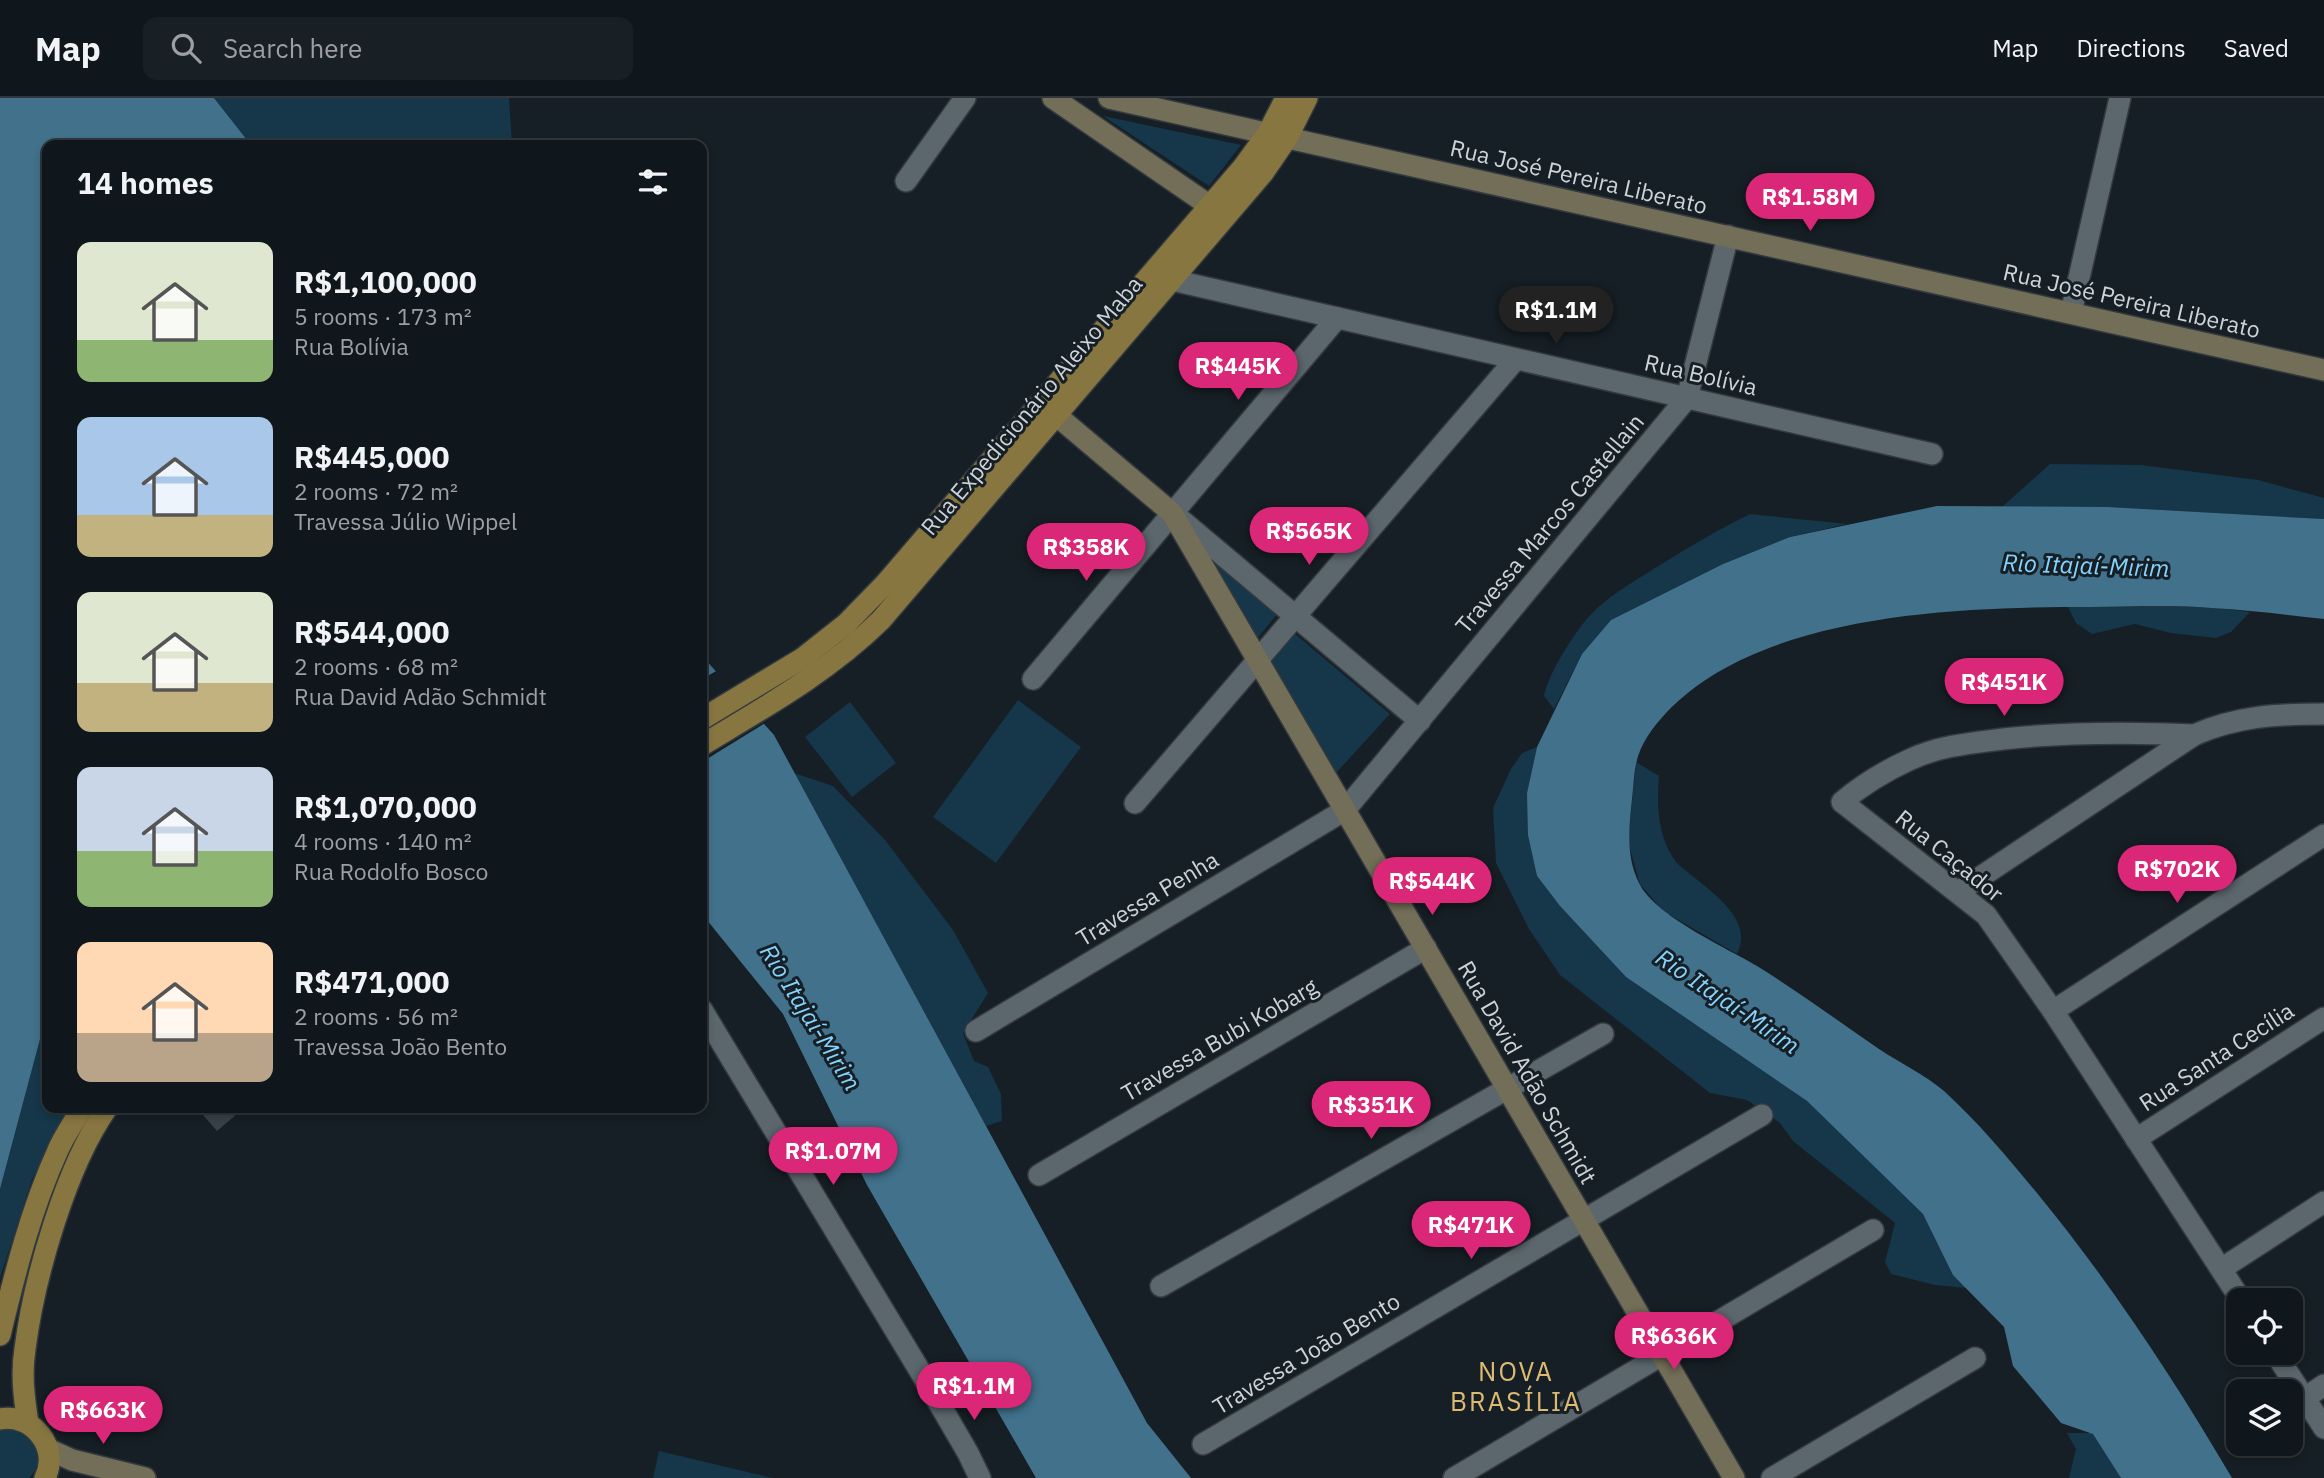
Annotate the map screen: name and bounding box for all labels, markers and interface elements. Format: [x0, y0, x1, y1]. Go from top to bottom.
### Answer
search box [143, 17, 633, 80]
text: Map [35, 27, 101, 70]
icon: search [167, 29, 205, 67]
text: Search here [223, 31, 362, 65]
text: Map [1992, 32, 2038, 64]
text: Directions [2076, 32, 2186, 64]
text: Saved [2224, 32, 2289, 64]
street label: Rua José Pereira Liberato [1448, 132, 1710, 220]
text: 14 homes [77, 163, 214, 202]
icon: filters [634, 163, 672, 201]
pin: R$1.58M [1745, 174, 1875, 233]
text: R$1.58M [1762, 181, 1858, 211]
street label: Rua José Pereira Liberato [2001, 256, 2263, 344]
text: R$1,100,000 [294, 262, 477, 301]
street label: Rua Expedicionário Aleixo Maba [914, 269, 1148, 541]
icon: home [133, 270, 217, 354]
pin: R$1.1M [1499, 286, 1613, 346]
text: R$1.1M [1515, 294, 1597, 324]
text: 5 rooms · 173 m² [294, 301, 472, 331]
text: Rua Bolívia [294, 331, 409, 361]
pin: R$445K [1181, 342, 1295, 402]
street label: Rua Bolívia [1642, 346, 1760, 402]
text: R$445K [1195, 350, 1281, 380]
street label: Travessa Marcos Castellain [1448, 407, 1650, 639]
text: R$445,000 [294, 437, 450, 476]
icon: home [133, 445, 217, 529]
text: 2 rooms · 72 m² [294, 476, 458, 506]
text: Travessa Júlio Wippel [294, 506, 517, 536]
pin: R$565K [1252, 508, 1366, 567]
text: R$565K [1266, 515, 1352, 545]
pin: R$358K [1029, 524, 1143, 583]
text: R$358K [1043, 531, 1129, 561]
water label: Rio Itajaí-Mirim [2002, 546, 2170, 584]
text: R$544,000 [294, 612, 450, 651]
icon: home [133, 620, 217, 704]
text: 2 rooms · 68 m² [294, 651, 458, 681]
pin: R$451K [1947, 658, 2061, 718]
text: R$451K [1961, 666, 2047, 696]
text: Rua David Adão Schmidt [294, 681, 547, 711]
text: R$1,070,000 [294, 787, 477, 826]
icon: home [133, 795, 217, 879]
street label: Rua Caçador [1890, 802, 2011, 908]
text: 4 rooms · 140 m² [294, 826, 472, 856]
street label: Travessa Penha [1070, 844, 1224, 952]
pin: R$702K [2120, 846, 2234, 905]
text: R$702K [2134, 853, 2220, 883]
text: Rua Rodolfo Bosco [294, 856, 488, 886]
pin: R$544K [1375, 858, 1489, 917]
text: R$544K [1389, 865, 1475, 895]
water label: Rio Itajaí-Mirim [753, 938, 869, 1096]
water label: Rio Itajaí-Mirim [1650, 941, 1806, 1061]
street label: Rua David Adão Schmidt [1452, 955, 1604, 1189]
text: R$471,000 [294, 962, 450, 1001]
icon: home [133, 970, 217, 1054]
street label: Travessa Bubi Kobarg [1116, 971, 1322, 1107]
street label: Rua Santa Cecília [2133, 995, 2299, 1117]
text: 2 rooms · 56 m² [294, 1001, 458, 1031]
text: Travessa João Bento [294, 1031, 507, 1061]
pin: R$351K [1314, 1082, 1428, 1141]
text: R$351K [1328, 1089, 1414, 1119]
pin: R$1.07M [768, 1128, 898, 1187]
text: R$1.07M [785, 1135, 881, 1165]
pin: R$471K [1414, 1202, 1528, 1261]
text: R$471K [1428, 1209, 1514, 1239]
street label: Travessa João Bento [1207, 1285, 1405, 1421]
map controls [2226, 1288, 2303, 1456]
button: locate [2226, 1288, 2303, 1365]
pin: R$636K [1617, 1312, 1731, 1372]
text: R$636K [1631, 1320, 1717, 1350]
district label: NOVA BRASÍLIA [1450, 1354, 1582, 1418]
pin: R$1.1M [917, 1362, 1031, 1422]
text: R$1.1M [933, 1370, 1015, 1400]
button: layers [2226, 1379, 2303, 1456]
pin: R$663K [46, 1386, 160, 1446]
text: R$663K [60, 1394, 146, 1424]

